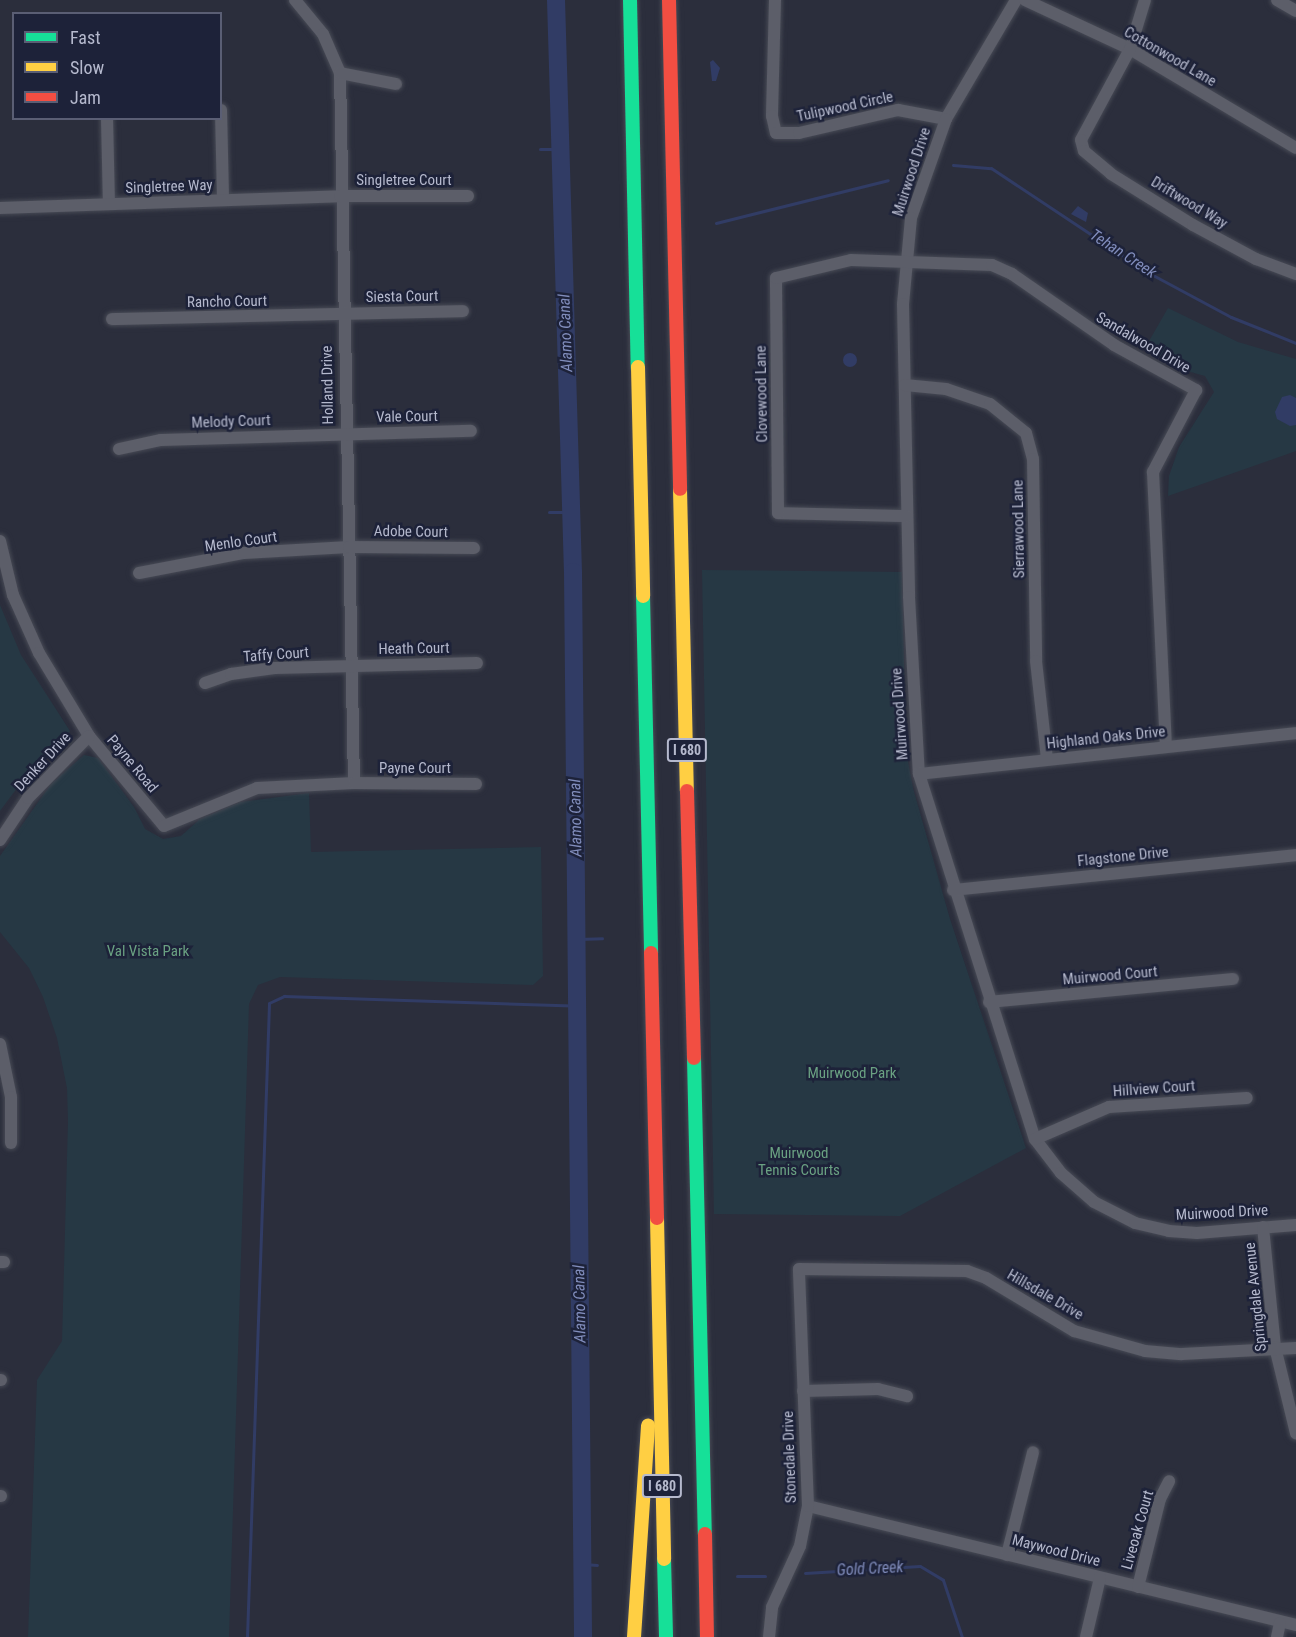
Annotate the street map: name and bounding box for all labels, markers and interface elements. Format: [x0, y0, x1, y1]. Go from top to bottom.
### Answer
legend [12, 12, 222, 120]
street label: Cottonwood Lane [1121, 23, 1219, 91]
text: Fast [70, 27, 101, 48]
text: Slow [70, 57, 104, 78]
text: Jam [70, 87, 101, 108]
street label: Tulipwood Circle [795, 88, 895, 126]
street label: Muirwood Drive [889, 125, 935, 219]
street label: Singletree Court [356, 172, 452, 190]
street label: Driftwood Way [1148, 173, 1230, 233]
street label: Singletree Way [125, 176, 213, 198]
water label: Tehan Creek [1086, 225, 1160, 283]
street label: Siesta Court [365, 287, 439, 307]
street label: Rancho Court [187, 292, 267, 312]
water label: Alamo Canal [555, 294, 577, 372]
street label: Sandalwood Drive [1093, 309, 1193, 377]
street label: Holland Drive [318, 345, 338, 425]
street label: Clovewood Lane [752, 345, 772, 443]
street label: Vale Court [376, 407, 438, 427]
street label: Melody Court [191, 412, 271, 432]
street label: Sierrawood Lane [1009, 480, 1029, 578]
street label: Adobe Court [374, 522, 448, 542]
street label: Menlo Court [204, 528, 278, 556]
street label: Heath Court [378, 639, 450, 659]
street label: Taffy Court [242, 644, 310, 666]
street label: Muirwood Drive [888, 667, 912, 761]
street label: Highland Oaks Drive [1046, 723, 1166, 753]
street label: Denker Drive [11, 729, 75, 795]
street label: Payne Road [103, 732, 161, 796]
road number: I 680 [666, 739, 708, 761]
street label: Payne Court [379, 760, 451, 778]
water label: Alamo Canal [566, 779, 586, 857]
street label: Flagstone Drive [1077, 843, 1169, 871]
park label: Val Vista Park [107, 943, 189, 961]
street label: Muirwood Court [1062, 963, 1158, 989]
park label: Muirwood Park [807, 1065, 897, 1083]
street label: Hillview Court [1112, 1077, 1196, 1101]
park label: Muirwood Tennis Courts [758, 1144, 840, 1179]
street label: Muirwood Drive [1175, 1202, 1269, 1224]
street label: Springdale Avenue [1241, 1242, 1271, 1352]
water label: Alamo Canal [570, 1265, 590, 1343]
street label: Hillsdale Drive [1004, 1266, 1086, 1324]
street label: Stonedale Drive [779, 1411, 801, 1503]
road number: I 680 [641, 1475, 683, 1497]
street label: Liveoak Court [1118, 1488, 1158, 1572]
street label: Maywood Drive [1010, 1531, 1102, 1571]
water label: Gold Creek [836, 1558, 904, 1580]

